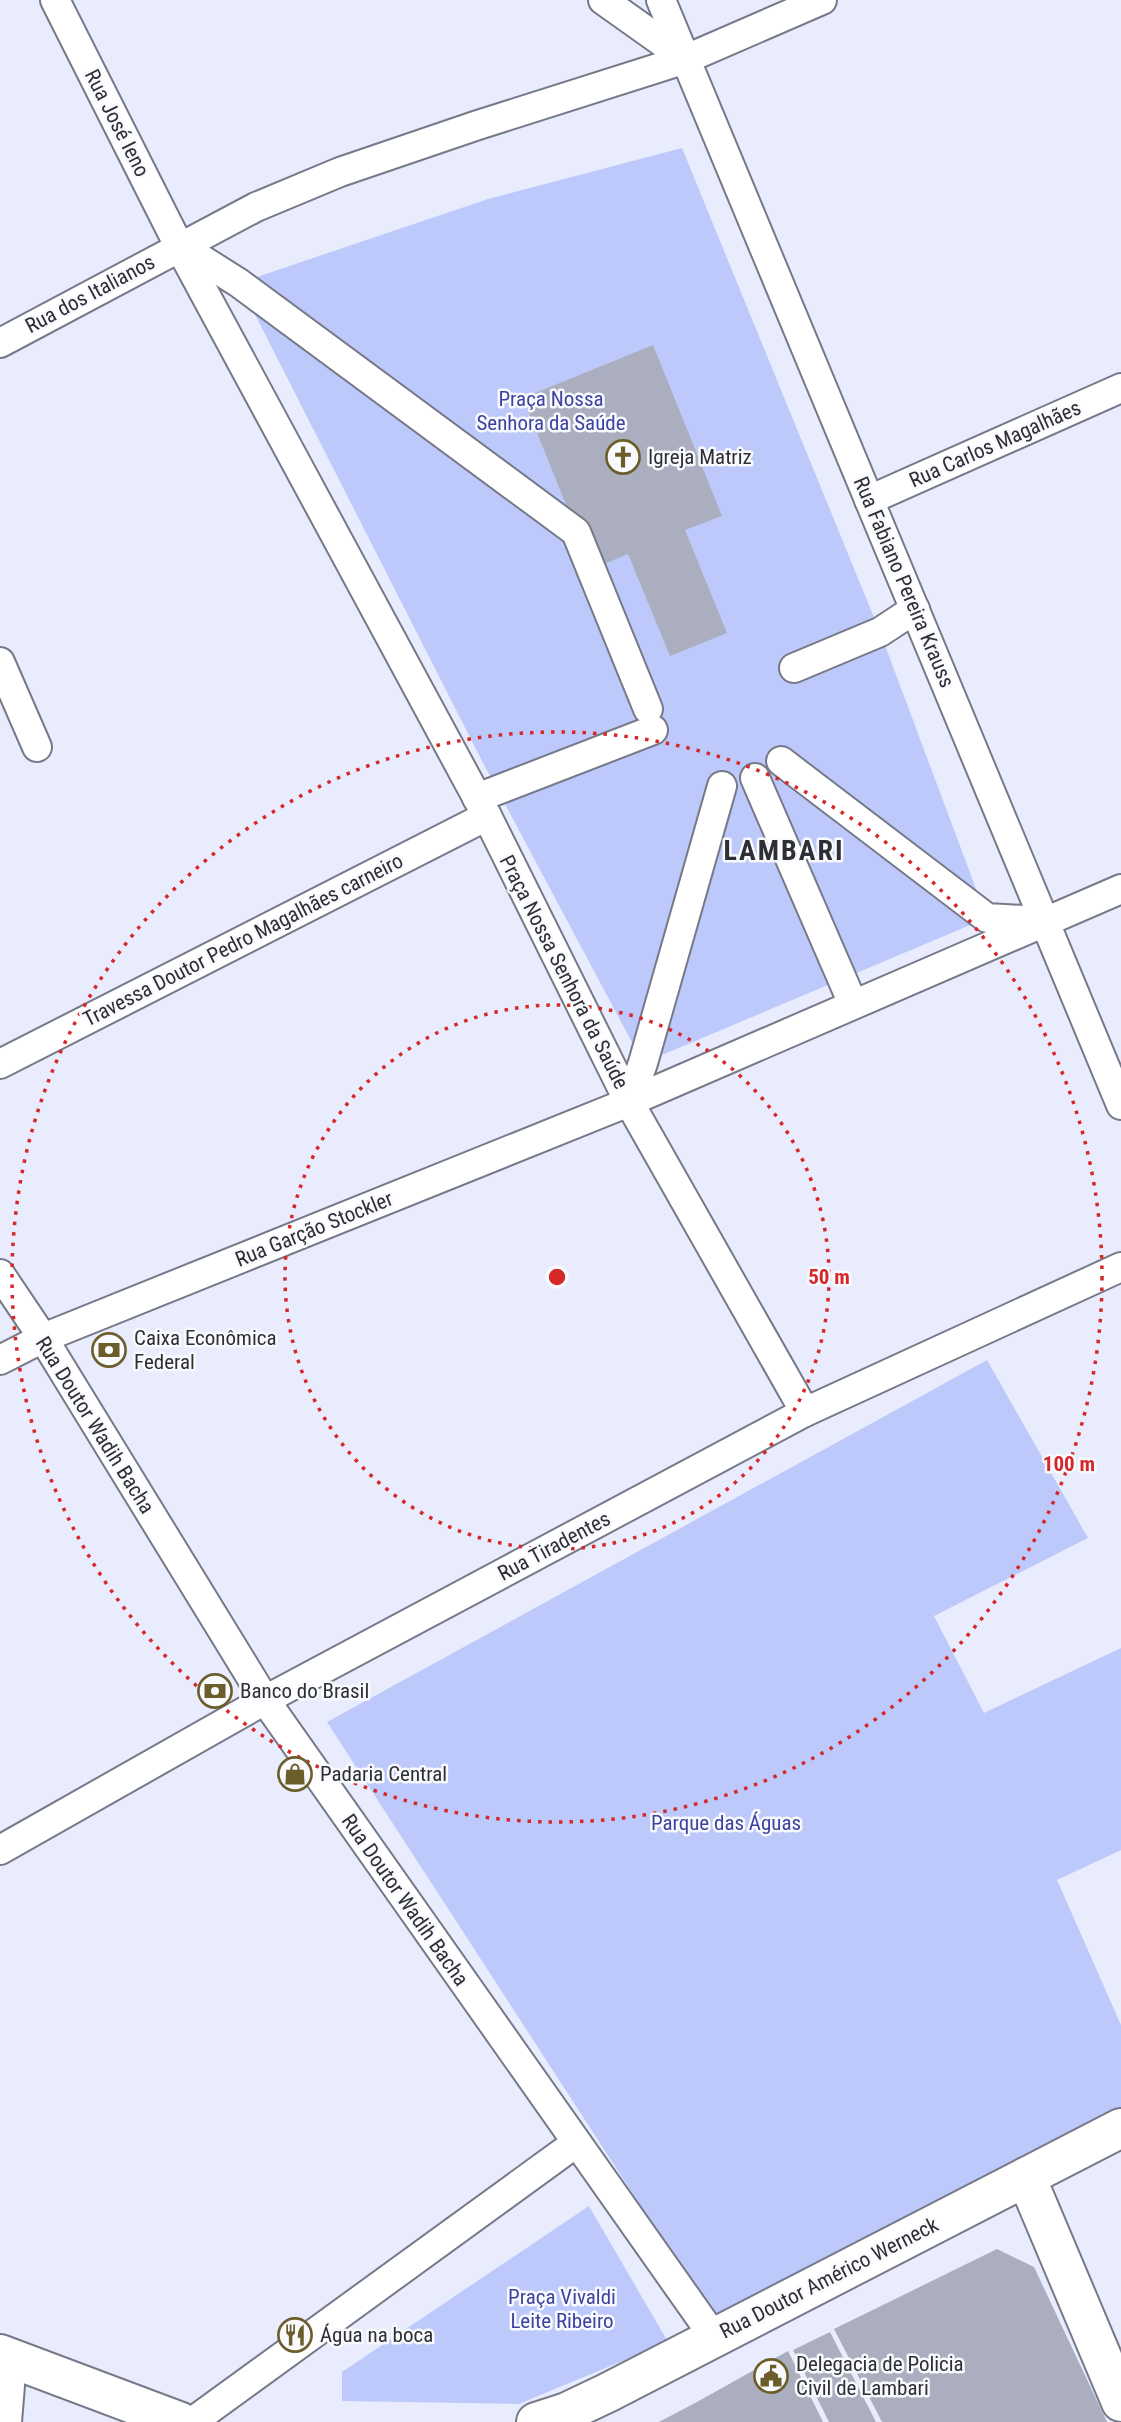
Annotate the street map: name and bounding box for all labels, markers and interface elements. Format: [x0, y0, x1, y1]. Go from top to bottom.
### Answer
street label: Rua José Ieno [80, 65, 154, 181]
street label: Rua dos Italianos [21, 250, 159, 338]
park label: Praça Nossa Senhora da Saúde [476, 387, 626, 435]
street label: Rua Carlos Magalhães [906, 395, 1084, 493]
church icon: Igreja Matriz [604, 438, 642, 476]
place label: Igreja Matriz [648, 445, 752, 469]
street label: Rua Fabiano Pereira Krauss [849, 473, 959, 691]
district label: LAMBARI [723, 834, 845, 867]
street label: Travessa Doutor Pedro Magalhães carneiro [79, 849, 407, 1031]
street label: Praça Nossa Senhora da Saúde [495, 851, 634, 1093]
street label: Rua Garção Stockler [232, 1186, 396, 1272]
centre of rings [545, 1265, 569, 1289]
text: 50 m [808, 1265, 850, 1289]
place label: Caixa Econômica Federal [134, 1326, 276, 1374]
bank icon: Caixa Econômica Federal [90, 1331, 128, 1369]
street label: Rua Doutor Wadih Bacha [31, 1332, 159, 1518]
text: 100 m [1043, 1452, 1095, 1476]
street label: Rua Tiradentes [494, 1506, 614, 1586]
bank icon: Banco do Brasil [196, 1672, 234, 1710]
place label: Banco do Brasil [240, 1679, 369, 1703]
shop icon: Padaria Central [276, 1755, 314, 1793]
place label: Padaria Central [320, 1762, 447, 1786]
street label: Rua Doutor Wadih Bacha [337, 1810, 473, 1990]
park label: Parque das Águas [651, 1811, 801, 1835]
street label: Rua Doutor Américo Werneck [716, 2212, 943, 2344]
park label: Praça Vivaldi Leite Ribeiro [508, 2285, 616, 2333]
restaurant icon: Água na boca [276, 2316, 314, 2354]
place label: Água na boca [320, 2323, 433, 2347]
place label: Delegacia de Policia Civil de Lambari [796, 2352, 964, 2400]
public building icon: Delegacia de Policia Civil de Lambari [752, 2357, 790, 2395]

